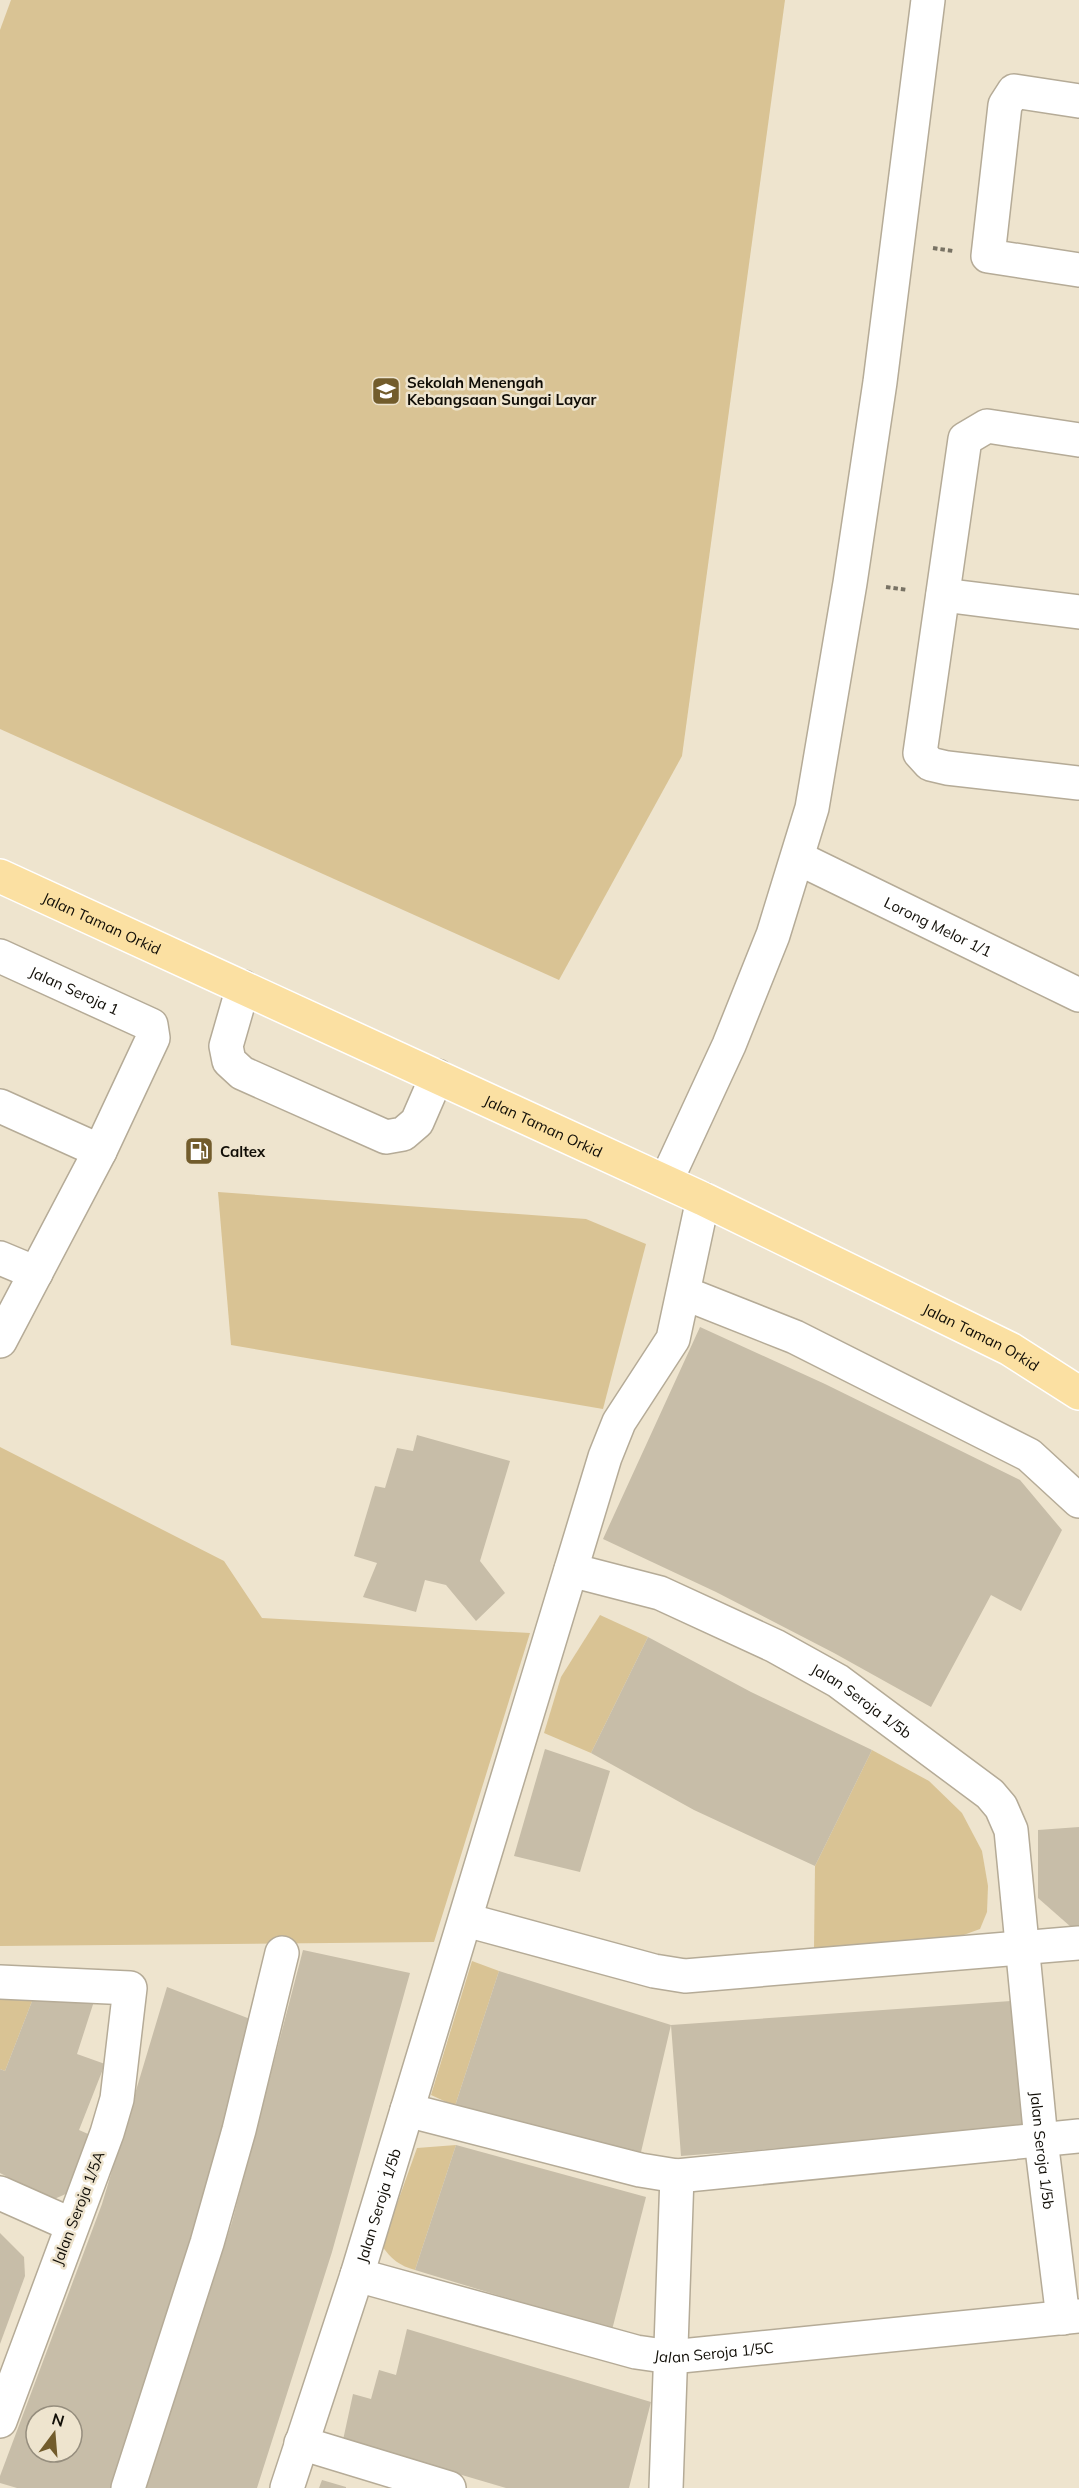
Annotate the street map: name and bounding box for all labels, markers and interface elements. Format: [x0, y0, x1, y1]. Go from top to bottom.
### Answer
place label: Sekolah Menengah Kebangsaan Sungai Layar [407, 373, 596, 409]
school or university icon: Sekolah Menengah Kebangsaan Sungai Layar [370, 375, 402, 407]
street label: Jalan Taman Orkid [39, 887, 164, 958]
street label: Lorong Melor 1/1 [881, 892, 995, 961]
street label: Jalan Seroja 1 [27, 961, 122, 1019]
street label: Jalan Taman Orkid [481, 1090, 606, 1161]
fuel station icon: Caltex [183, 1135, 215, 1167]
place label: Caltex [220, 1142, 266, 1161]
street label: Jalan Taman Orkid [920, 1299, 1043, 1375]
street label: Jalan Seroja 1/5b [808, 1659, 916, 1742]
street label: Jalan Seroja 1/5b [1027, 2090, 1059, 2210]
street label: Jalan Seroja 1/5b [352, 2146, 404, 2265]
street label: Jalan Seroja 1/5A [48, 2148, 108, 2268]
street label: Jalan Seroja 1/5C [653, 2337, 775, 2367]
north arrow [24, 2404, 84, 2464]
text: N [50, 2408, 67, 2431]

